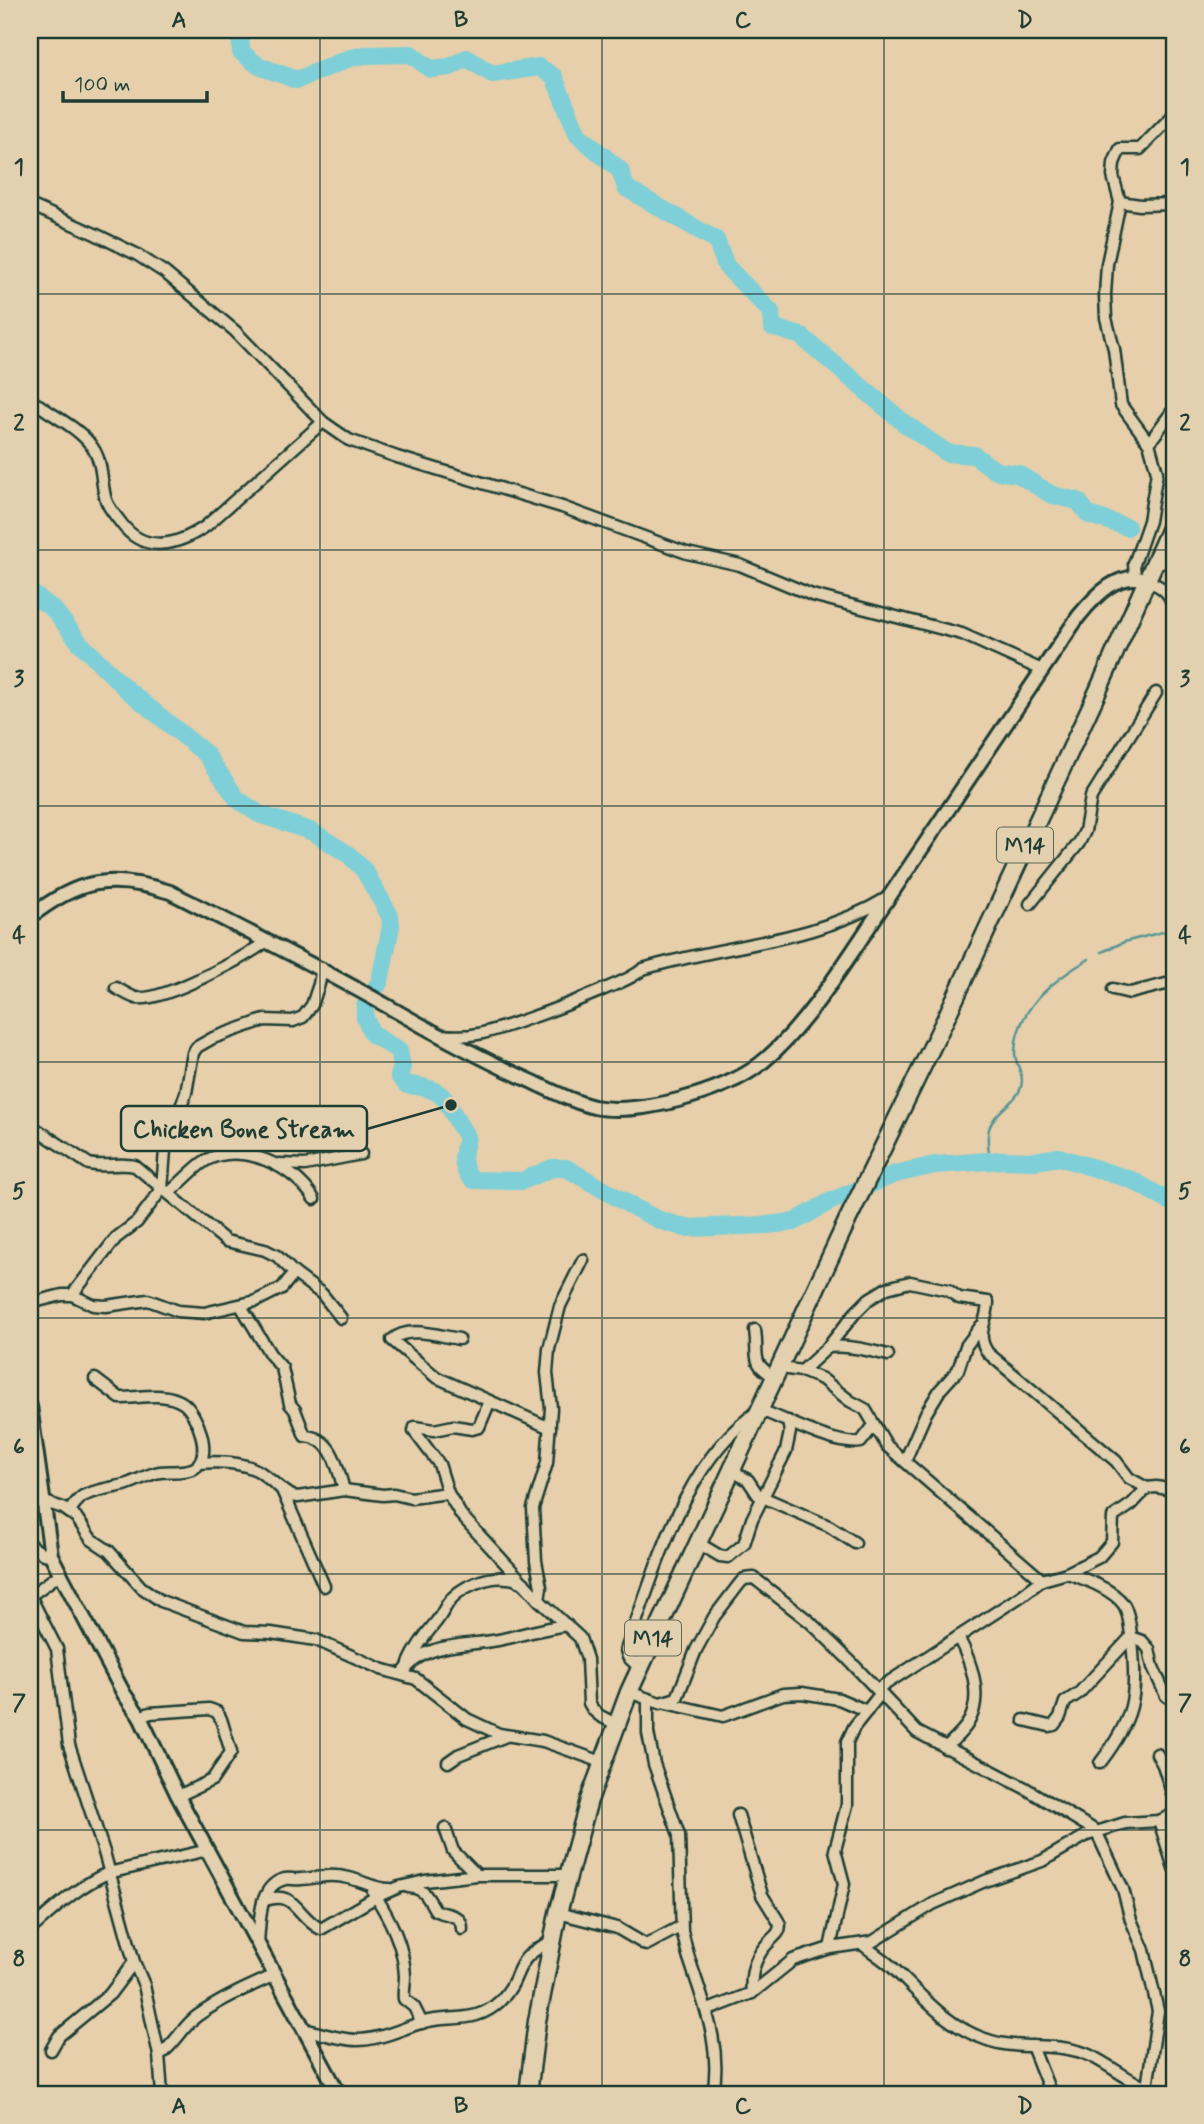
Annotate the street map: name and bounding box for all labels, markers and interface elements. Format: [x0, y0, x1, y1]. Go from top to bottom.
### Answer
text: A [171, 6, 187, 36]
text: B [454, 6, 469, 36]
text: C [735, 6, 752, 36]
text: D [1017, 6, 1033, 36]
scale bar [63, 60, 206, 104]
text: 100 m [74, 71, 130, 99]
text: 1 [14, 153, 24, 183]
text: 1 [1180, 153, 1190, 183]
text: 2 [13, 409, 25, 439]
text: 2 [1179, 409, 1191, 439]
text: 3 [14, 665, 25, 695]
text: 3 [1180, 665, 1191, 695]
road number: M14 [997, 828, 1053, 862]
text: 4 [12, 921, 26, 951]
text: 4 [1178, 921, 1192, 951]
callout: Chicken Bone Stream [121, 1106, 367, 1151]
text: Chicken Bone Stream [133, 1115, 355, 1146]
text: 5 [12, 1177, 26, 1207]
text: 5 [1178, 1177, 1192, 1207]
text: 6 [13, 1433, 25, 1463]
text: 6 [1179, 1433, 1191, 1463]
road number: M14 [625, 1620, 681, 1656]
text: 7 [12, 1689, 26, 1719]
text: 7 [1178, 1689, 1192, 1719]
text: 8 [13, 1945, 25, 1975]
text: 8 [1179, 1945, 1191, 1975]
text: A [171, 2092, 187, 2122]
text: B [454, 2092, 469, 2122]
text: C [735, 2092, 752, 2122]
text: D [1017, 2092, 1033, 2122]

